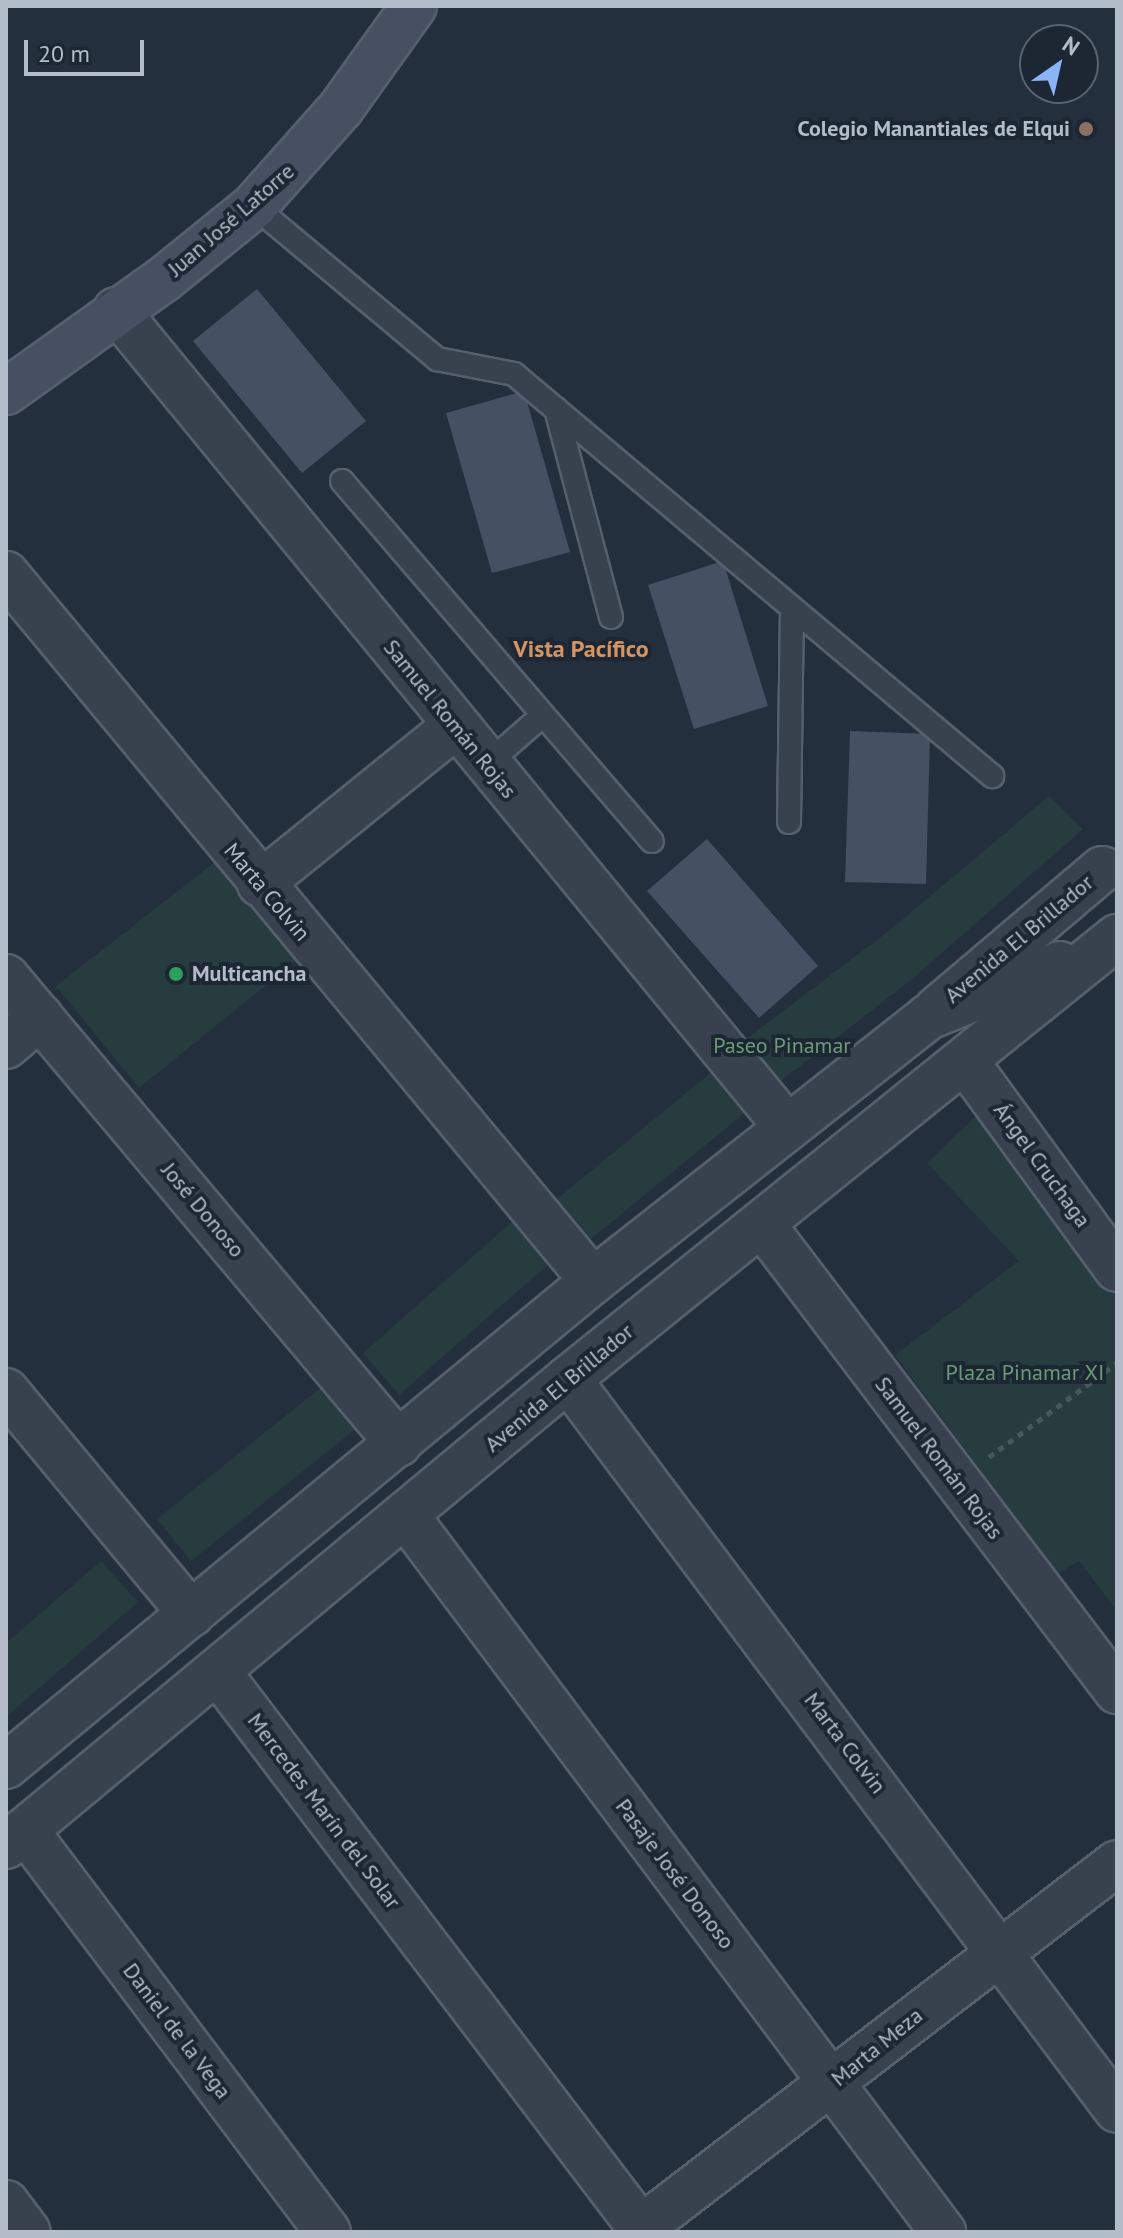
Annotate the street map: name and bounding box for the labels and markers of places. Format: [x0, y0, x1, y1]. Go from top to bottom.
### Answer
place label: Colegio Manantiales de Elqui [798, 116, 1070, 142]
marker: Colegio Manantiales de Elqui [1077, 120, 1095, 138]
place label: Multicancha [192, 961, 306, 987]
marker: Multicancha [167, 965, 185, 983]

